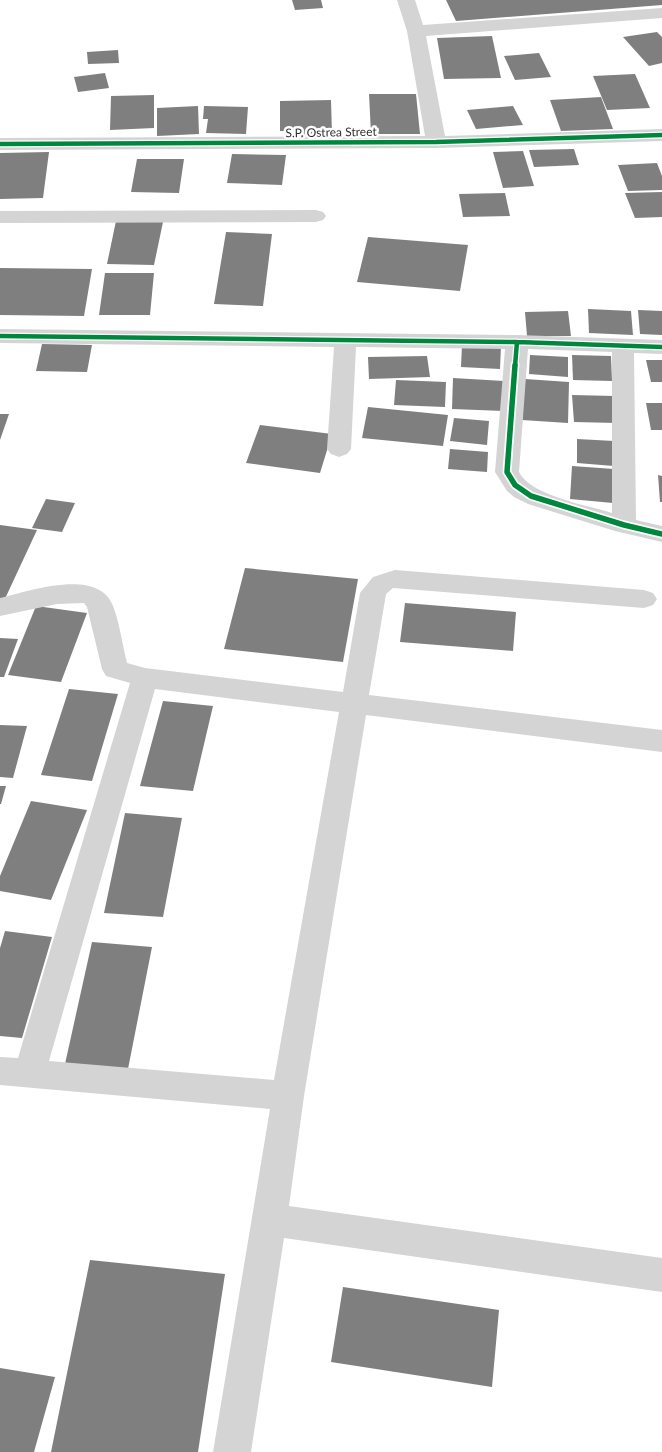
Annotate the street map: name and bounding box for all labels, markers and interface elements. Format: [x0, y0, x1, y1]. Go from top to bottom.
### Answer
street label: S.P. Ostrea Street [285, 124, 377, 140]

